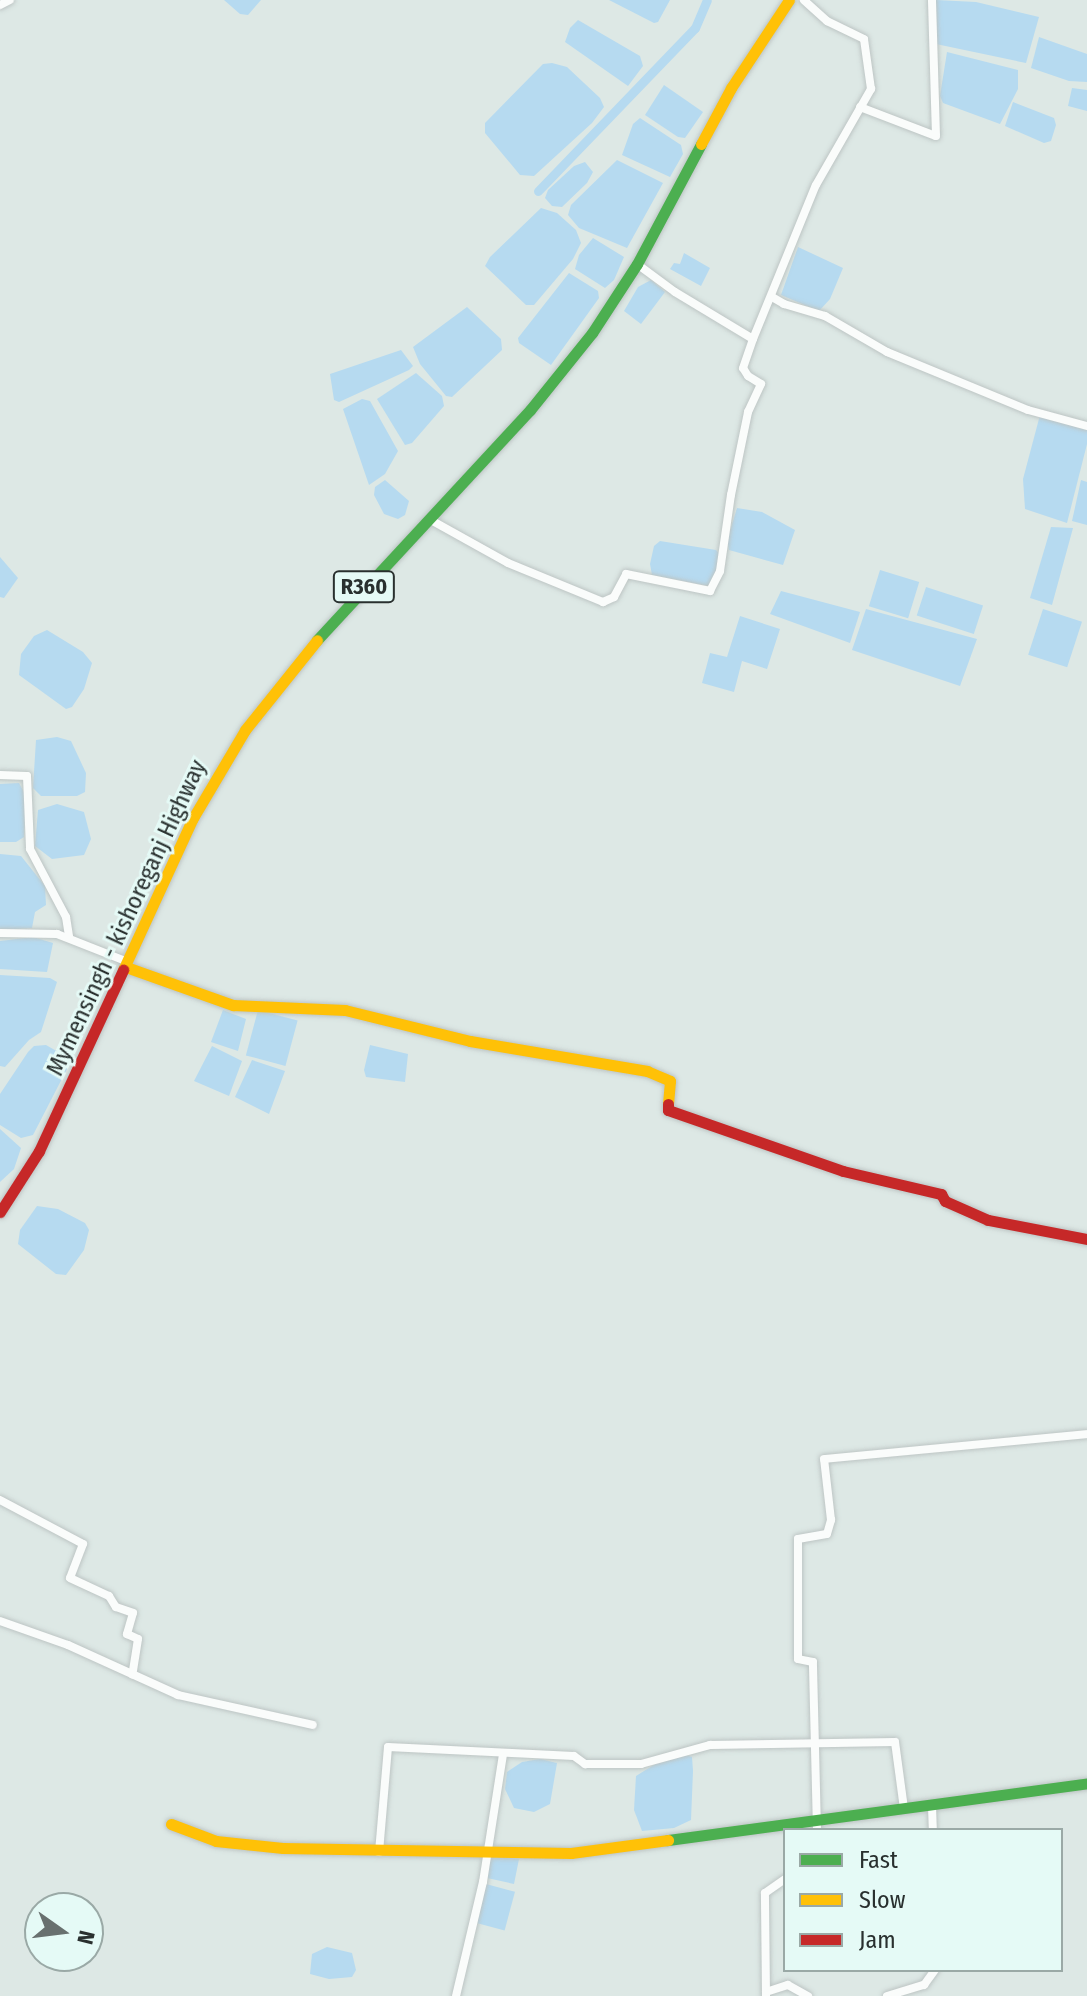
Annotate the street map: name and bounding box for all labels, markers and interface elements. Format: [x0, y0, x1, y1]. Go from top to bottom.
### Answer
road number: R360 [332, 569, 396, 605]
street label: Mymensingh - kishoreganj Highway [41, 756, 213, 1080]
legend [783, 1828, 1063, 1972]
text: Fast [859, 1846, 898, 1874]
text: Slow [859, 1886, 905, 1914]
north arrow [24, 1892, 104, 1972]
text: Jam [859, 1926, 896, 1954]
text: N [71, 1928, 101, 1947]

